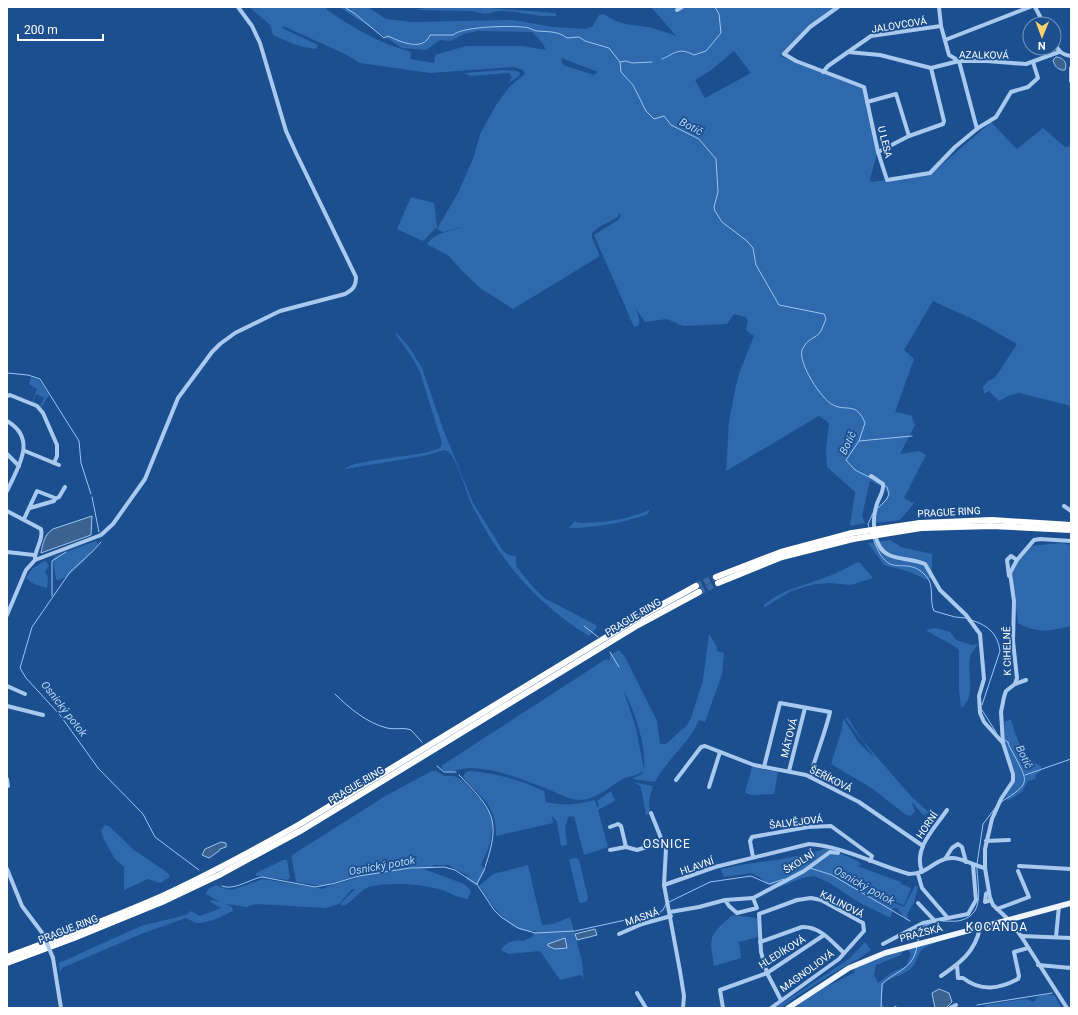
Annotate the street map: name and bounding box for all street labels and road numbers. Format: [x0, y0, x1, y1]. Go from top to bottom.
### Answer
street label: JALOVCOVÁ [870, 14, 928, 35]
street label: AZALKOVÁ [959, 48, 1010, 61]
street label: U LESA [876, 125, 894, 160]
street label: PRAGUE RING [917, 505, 981, 519]
street label: PRAGUE RING [603, 596, 663, 638]
street label: K CIHELNĚ [1000, 626, 1013, 676]
street label: MÁTOVÁ [778, 717, 799, 759]
street label: ŠEŘÍKOVÁ [808, 763, 855, 794]
street label: PRAGUE RING [326, 764, 386, 806]
street label: HORNÍ [913, 809, 940, 841]
street label: ŠALVĚJOVÁ [768, 812, 824, 831]
street label: ŠKOLNÍ [781, 847, 817, 876]
street label: HLAVNÍ [678, 854, 716, 877]
street label: KALINOVÁ [818, 887, 866, 920]
street label: MASNÁ [623, 905, 661, 928]
street label: PRAGUE RING [37, 912, 100, 945]
street label: PRAŽSKÁ [898, 921, 944, 944]
street label: HLEDÍKOVÁ [756, 932, 808, 971]
street label: MAGNOLIOVÁ [777, 947, 836, 994]

